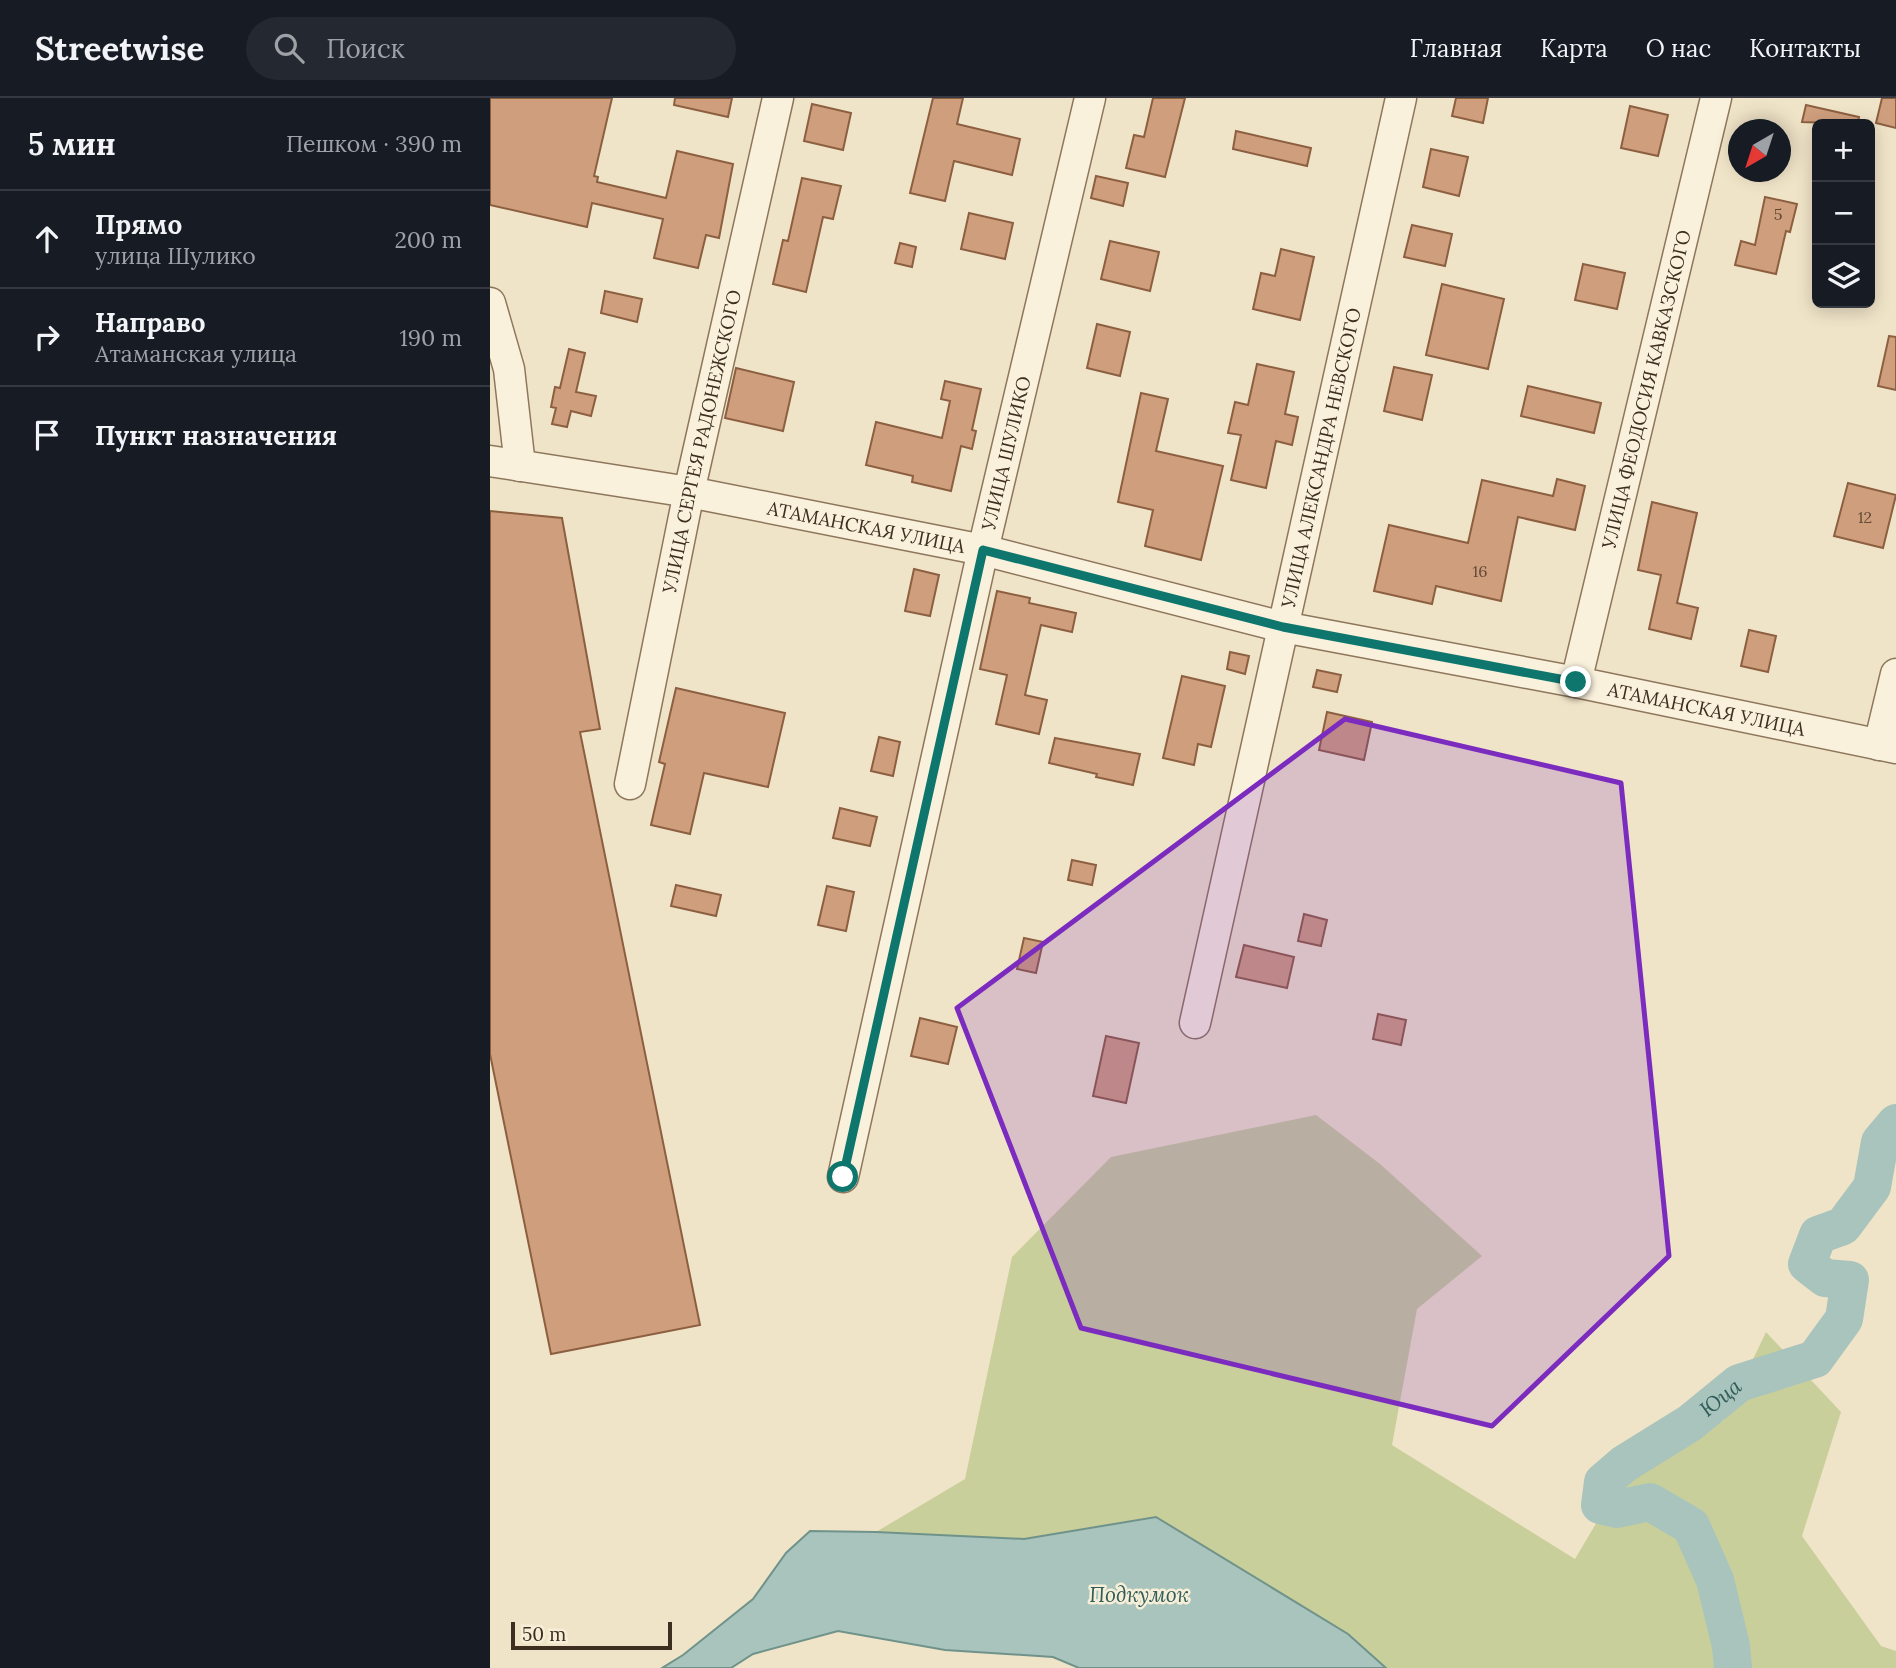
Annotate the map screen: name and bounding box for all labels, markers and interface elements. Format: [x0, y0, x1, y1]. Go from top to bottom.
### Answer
search box [246, 17, 736, 80]
text: Streetwise [35, 27, 204, 69]
icon: search [270, 29, 308, 67]
text: Поиск [326, 32, 405, 65]
text: Главная [1410, 33, 1502, 64]
text: Карта [1540, 33, 1608, 64]
text: О нас [1646, 33, 1711, 64]
text: Контакты [1749, 33, 1861, 64]
north arrow [1728, 119, 1791, 182]
map controls [1812, 119, 1875, 308]
button: + [1812, 119, 1875, 182]
text: 5 мин [28, 125, 116, 163]
text: Пешком · 390 m [286, 129, 462, 158]
button: − [1812, 182, 1875, 245]
house number: 5 [1774, 204, 1782, 224]
text: Прямо [95, 208, 182, 241]
icon: ahead [28, 220, 66, 258]
text: 200 m [394, 225, 462, 254]
street label: УЛИЦА ФЕОДОСИЯ КАВКАЗСКОГО [1596, 227, 1696, 552]
text: улица Шулико [95, 241, 256, 270]
button: layers [1812, 245, 1875, 308]
street label: УЛИЦА СЕРГЕЯ РАДОНЕЖСКОГО [657, 287, 746, 596]
text: Направо [95, 306, 206, 339]
street label: УЛИЦА АЛЕКСАНДРА НЕВСКОГО [1276, 306, 1366, 611]
icon: right [28, 318, 66, 356]
text: 190 m [399, 323, 462, 352]
text: Атаманская улица [95, 339, 297, 368]
street label: УЛИЦА ШУЛИКО [976, 374, 1036, 534]
icon: arrive [28, 416, 66, 454]
text: Пункт назначения [95, 419, 337, 452]
street label: АТАМАНСКАЯ УЛИЦА [764, 496, 968, 558]
house number: 12 [1858, 507, 1872, 527]
house number: 16 [1472, 561, 1488, 581]
route end [1560, 666, 1591, 697]
street label: АТАМАНСКАЯ УЛИЦА [1604, 677, 1808, 741]
route start [827, 1161, 858, 1192]
water label: Юца [1694, 1372, 1747, 1422]
water label: Подкумок [1089, 1581, 1189, 1608]
scale bar [511, 1619, 672, 1651]
text: 50 m [522, 1622, 566, 1646]

